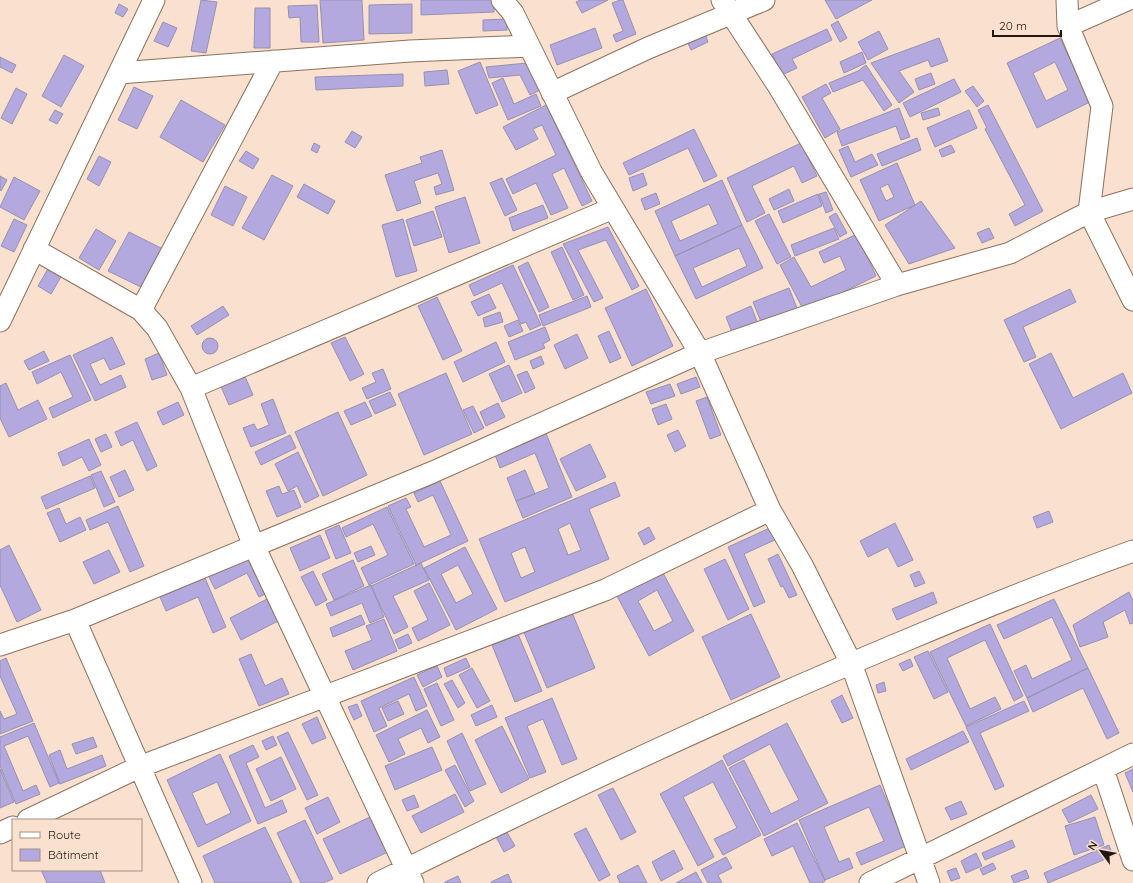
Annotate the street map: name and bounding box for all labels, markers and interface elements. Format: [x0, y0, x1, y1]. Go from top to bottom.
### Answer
scale bar [993, 12, 1061, 38]
text: 20 m [999, 18, 1027, 33]
legend [12, 819, 142, 871]
text: Route [48, 827, 81, 842]
north arrow [1081, 831, 1121, 871]
text: N [1084, 839, 1101, 853]
text: Bâtiment [48, 847, 98, 862]

